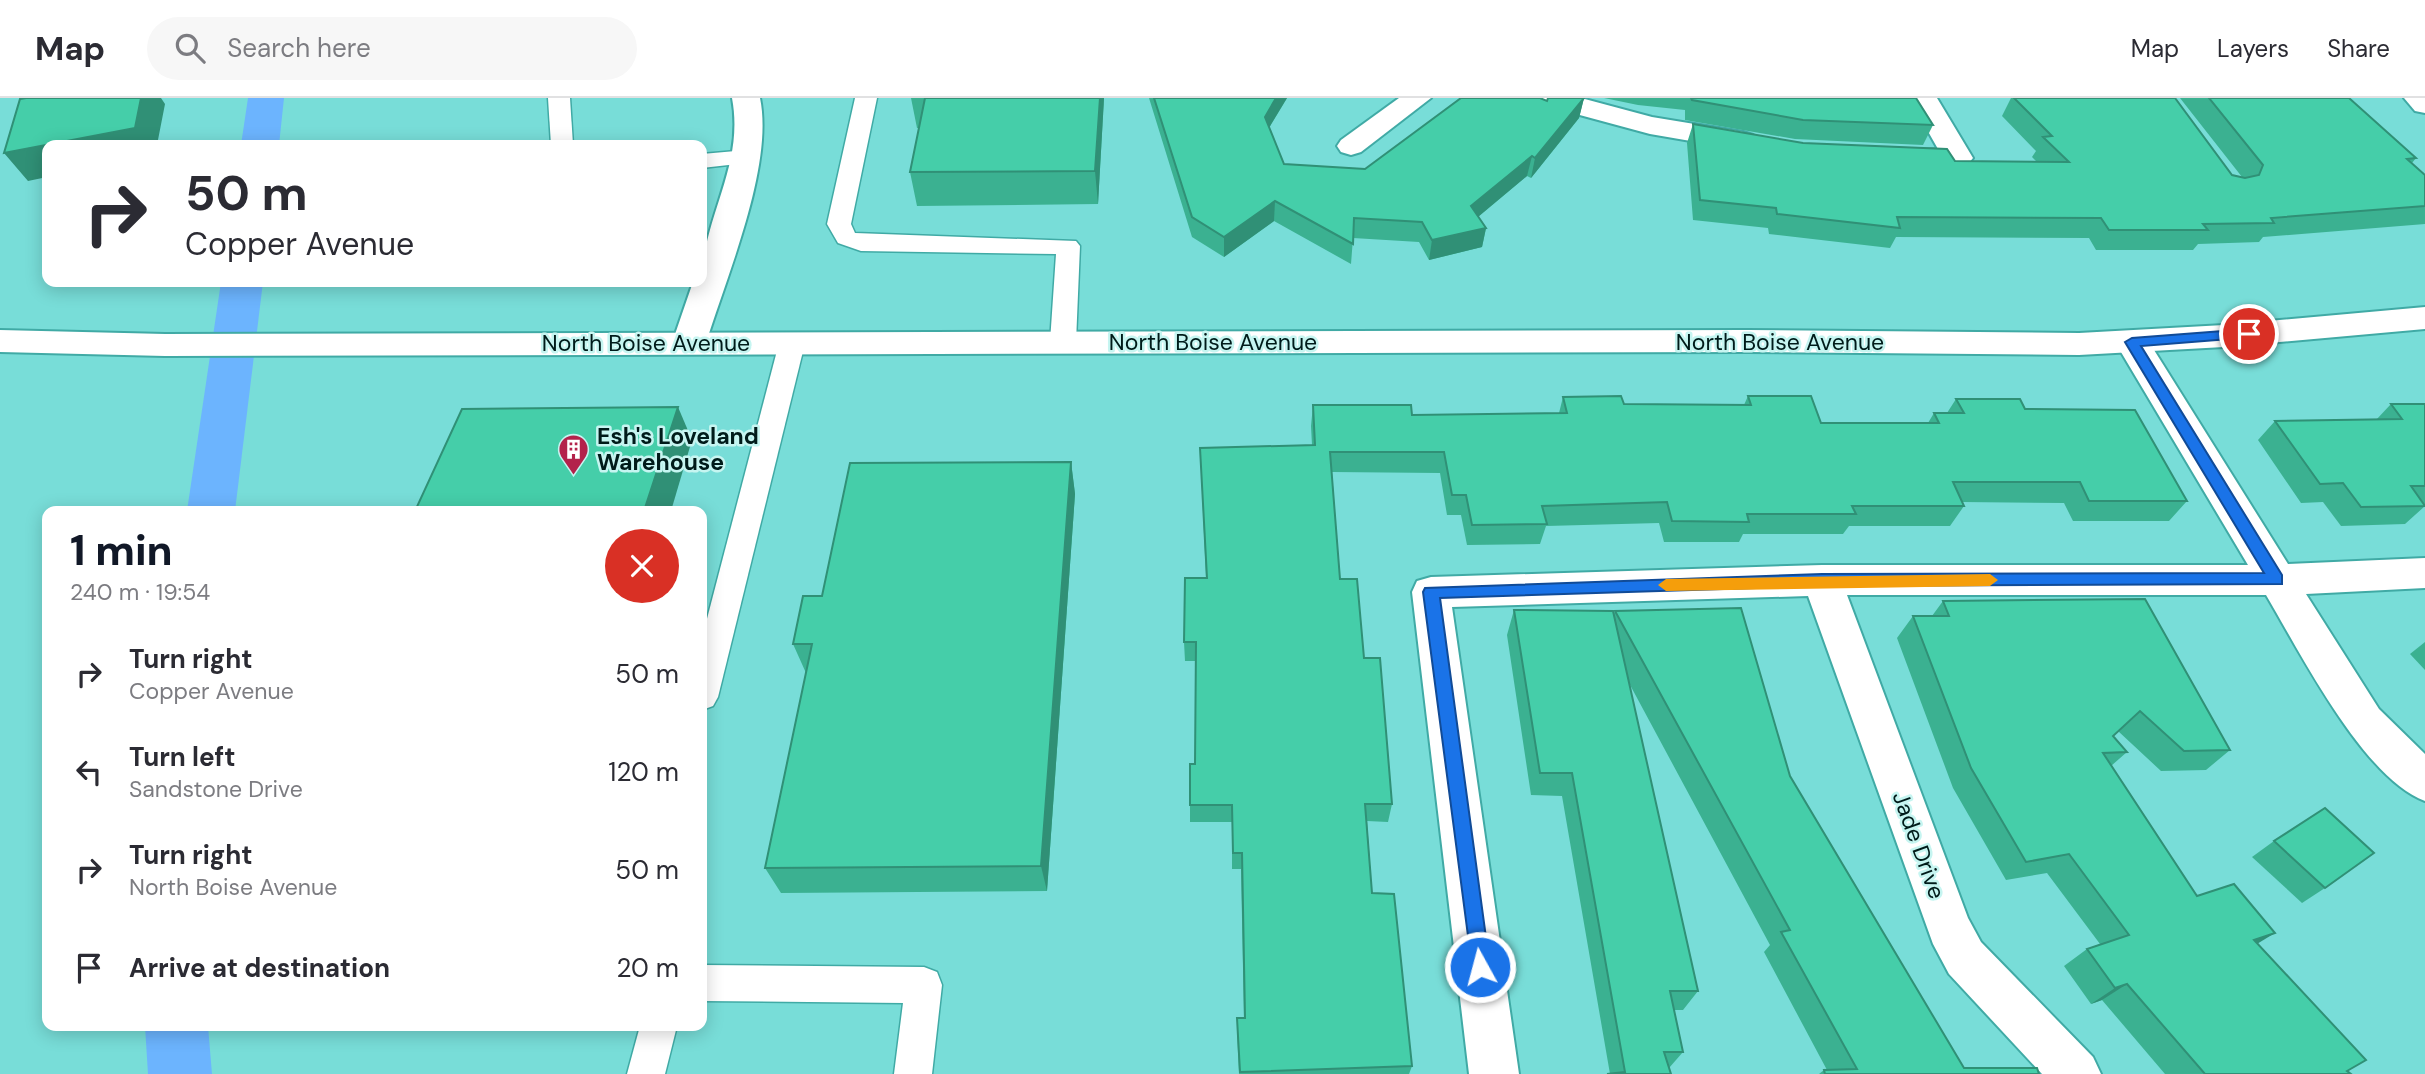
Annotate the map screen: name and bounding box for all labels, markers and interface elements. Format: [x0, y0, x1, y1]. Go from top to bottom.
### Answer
search box [147, 17, 637, 80]
text: Map [35, 27, 105, 70]
icon: search [171, 29, 209, 67]
text: Search here [227, 31, 371, 65]
text: Map [2131, 33, 2179, 64]
text: Layers [2217, 33, 2289, 64]
text: Share [2327, 33, 2390, 64]
text: 50 m [185, 161, 308, 225]
icon: right [70, 168, 161, 259]
text: Copper Avenue [185, 223, 414, 265]
pin [2219, 304, 2279, 364]
icon: arrive [2230, 315, 2268, 353]
street label: North Boise Avenue [1109, 327, 1317, 357]
street label: North Boise Avenue [1676, 327, 1884, 357]
street label: North Boise Avenue [542, 328, 750, 358]
place label: Esh's Loveland Warehouse [597, 421, 759, 477]
building icon: Esh's Loveland Warehouse [557, 432, 591, 476]
text: 1 min [70, 523, 173, 578]
button: close [605, 529, 679, 603]
text: 240 m · 19:54 [70, 577, 210, 607]
text: Turn right [129, 642, 253, 676]
icon: right [70, 655, 108, 693]
text: 50 m [615, 657, 679, 691]
text: Copper Avenue [129, 676, 294, 706]
text: Turn left [129, 740, 236, 774]
icon: left [70, 753, 108, 791]
text: 120 m [608, 755, 679, 789]
text: Sandstone Drive [129, 774, 303, 804]
street label: Jade Drive [1886, 787, 1952, 903]
text: Turn right [129, 838, 253, 872]
icon: right [70, 851, 108, 889]
text: 50 m [615, 853, 679, 887]
text: North Boise Avenue [129, 872, 337, 902]
position arrow [1443, 930, 1517, 1004]
icon: arrive [70, 949, 108, 987]
text: Arrive at destination [129, 951, 390, 985]
text: 20 m [616, 951, 679, 985]

